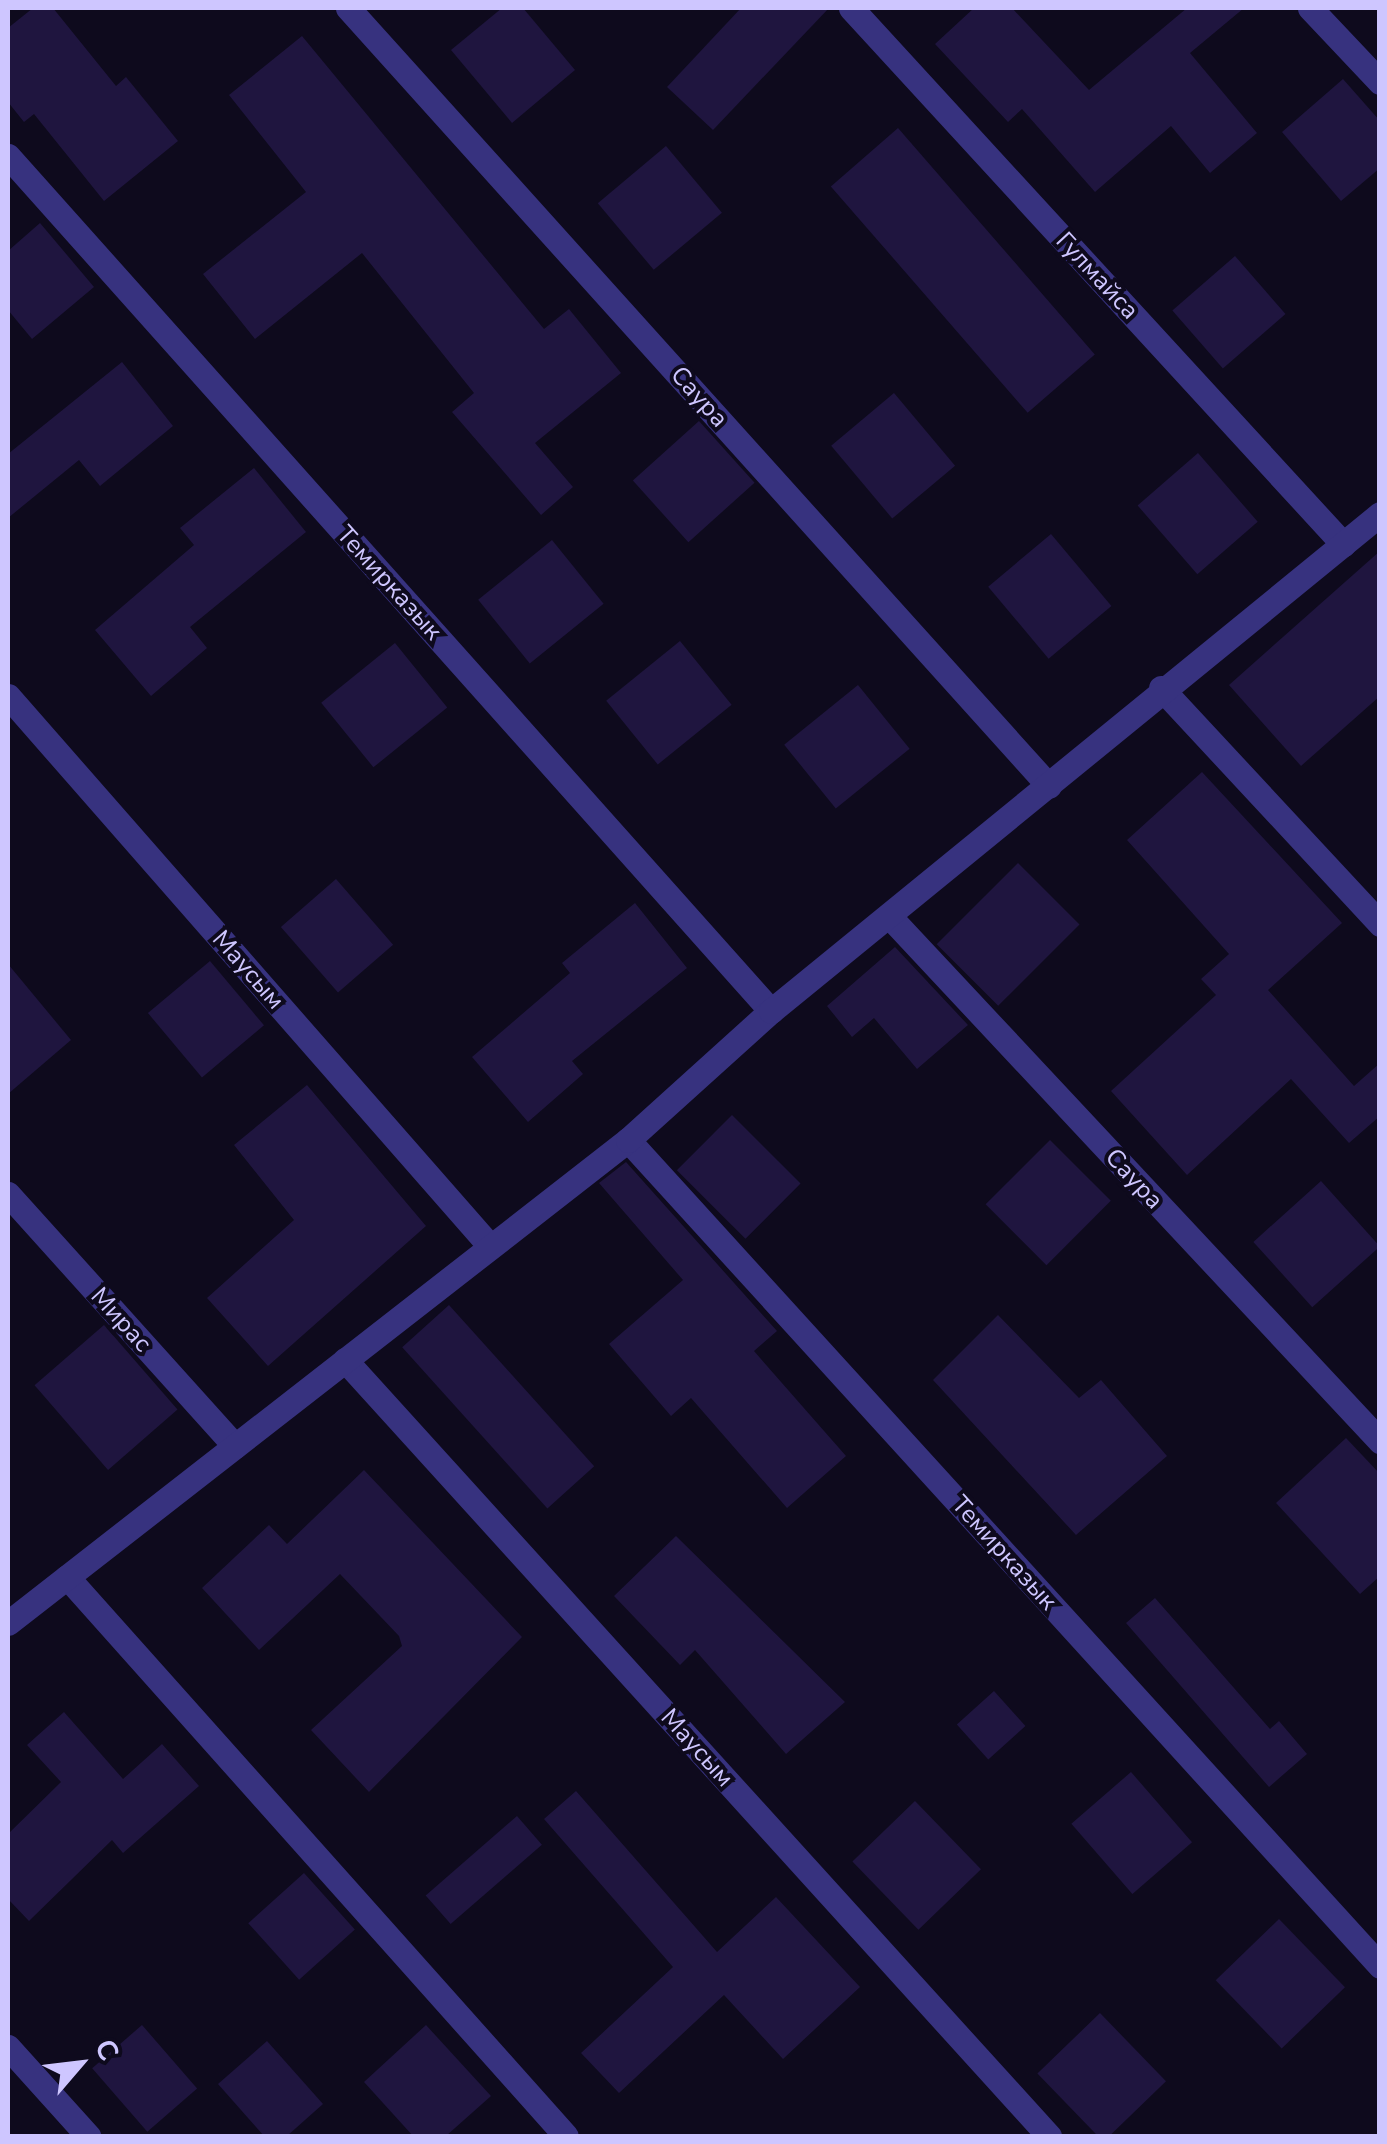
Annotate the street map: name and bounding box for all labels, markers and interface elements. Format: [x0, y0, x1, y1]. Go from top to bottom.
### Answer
street label: Гулмайса [1049, 226, 1145, 326]
street label: Саура [664, 360, 734, 434]
street label: Темирказык [330, 520, 448, 646]
street label: Маусым [206, 925, 290, 1015]
street label: Саура [1099, 1143, 1169, 1215]
street label: Мирас [84, 1282, 158, 1358]
street label: Темирказык [945, 1490, 1063, 1616]
street label: Маусым [654, 1703, 740, 1793]
north arrow [30, 2014, 130, 2114]
text: С [85, 2033, 128, 2067]

